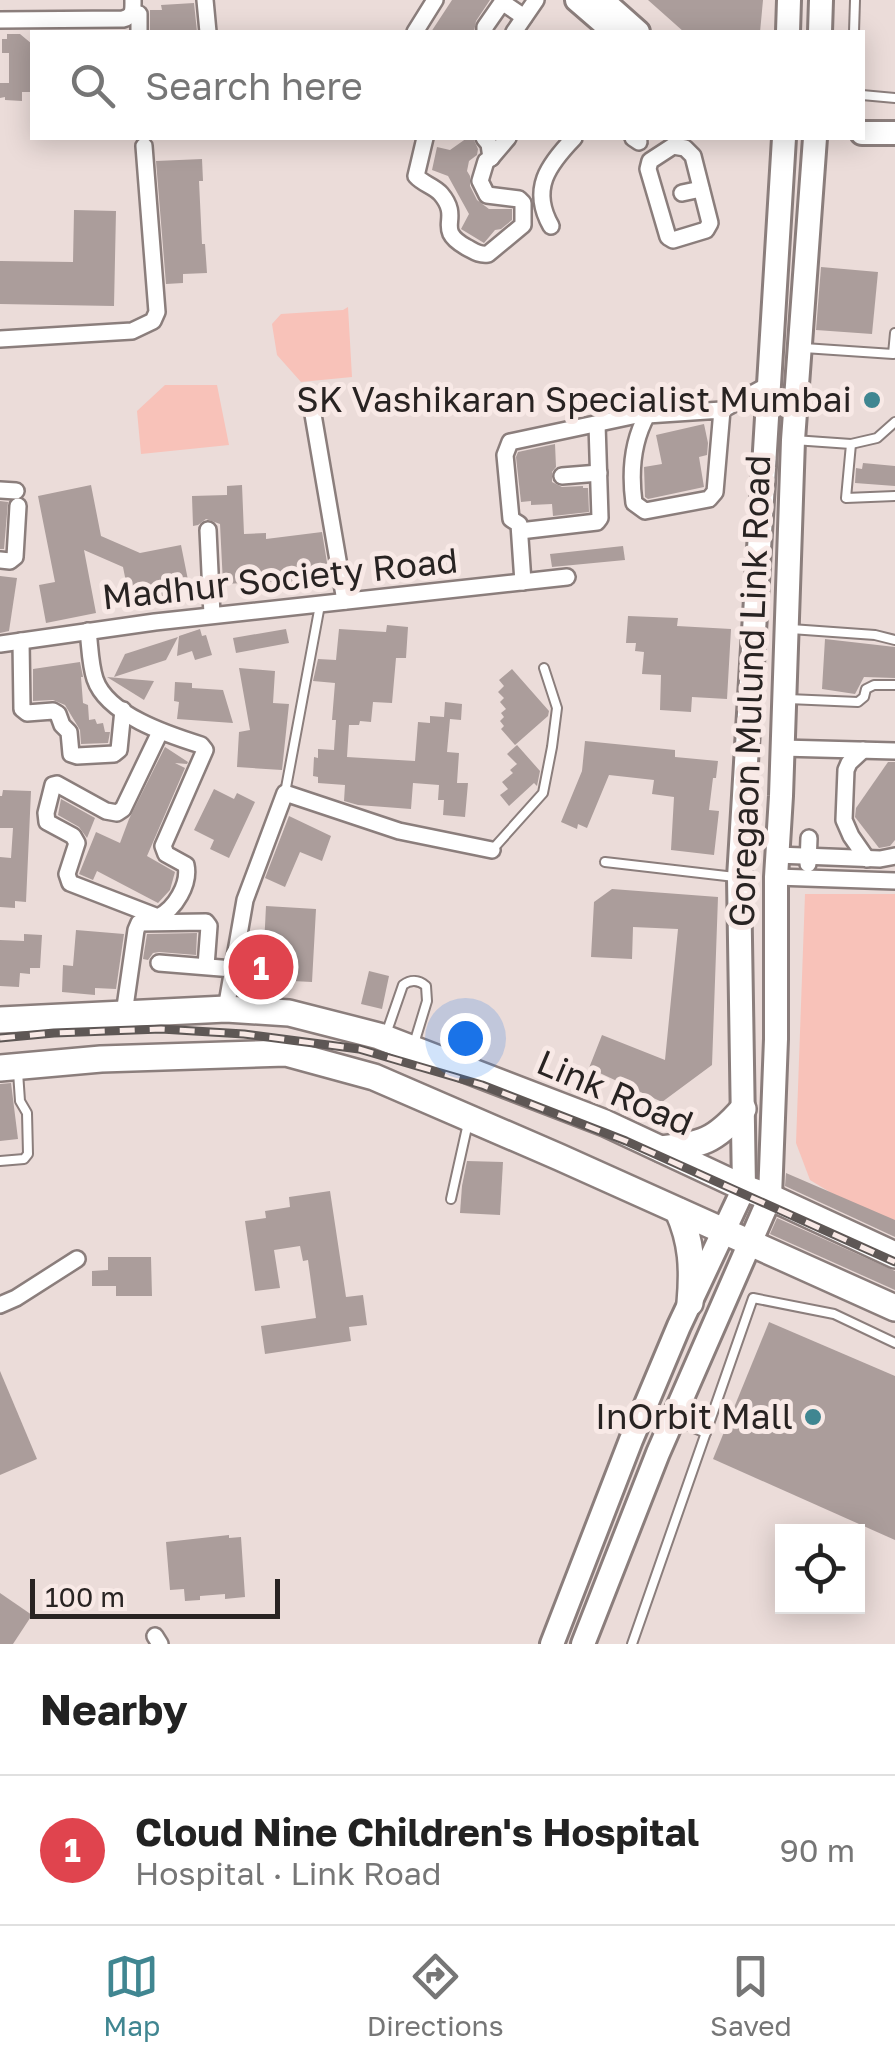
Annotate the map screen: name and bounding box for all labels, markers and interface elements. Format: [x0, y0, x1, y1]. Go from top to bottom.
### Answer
search box [30, 30, 865, 140]
icon: search [65, 58, 120, 113]
text: Search here [145, 63, 363, 108]
place label: SK Vashikaran Specialist Mumbai [296, 378, 852, 420]
marker: SK Vashikaran Specialist Mumbai [861, 389, 883, 411]
street label: Goregaon Mulund Link Road [720, 454, 778, 928]
street label: Madhur Society Road [100, 538, 460, 618]
pin: 1 [228, 930, 294, 1004]
your location [440, 1013, 491, 1064]
street label: Link Road [531, 1040, 700, 1144]
place label: InOrbit Mall [595, 1395, 793, 1437]
marker: InOrbit Mall [802, 1406, 824, 1428]
map controls [775, 1524, 865, 1614]
button: locate [775, 1524, 865, 1614]
scale bar [30, 1574, 280, 1618]
text: 100 m [45, 1580, 125, 1613]
text: Nearby [40, 1684, 188, 1734]
text: Cloud Nine Children's Hospital [135, 1809, 699, 1854]
text: 1 [64, 1831, 81, 1869]
text: 90 m [779, 1831, 855, 1869]
text: Hospital · Link Road [135, 1854, 441, 1892]
tab: Map [103, 1949, 160, 2042]
tab: Directions [367, 1949, 504, 2042]
tab: Saved [710, 1949, 792, 2042]

